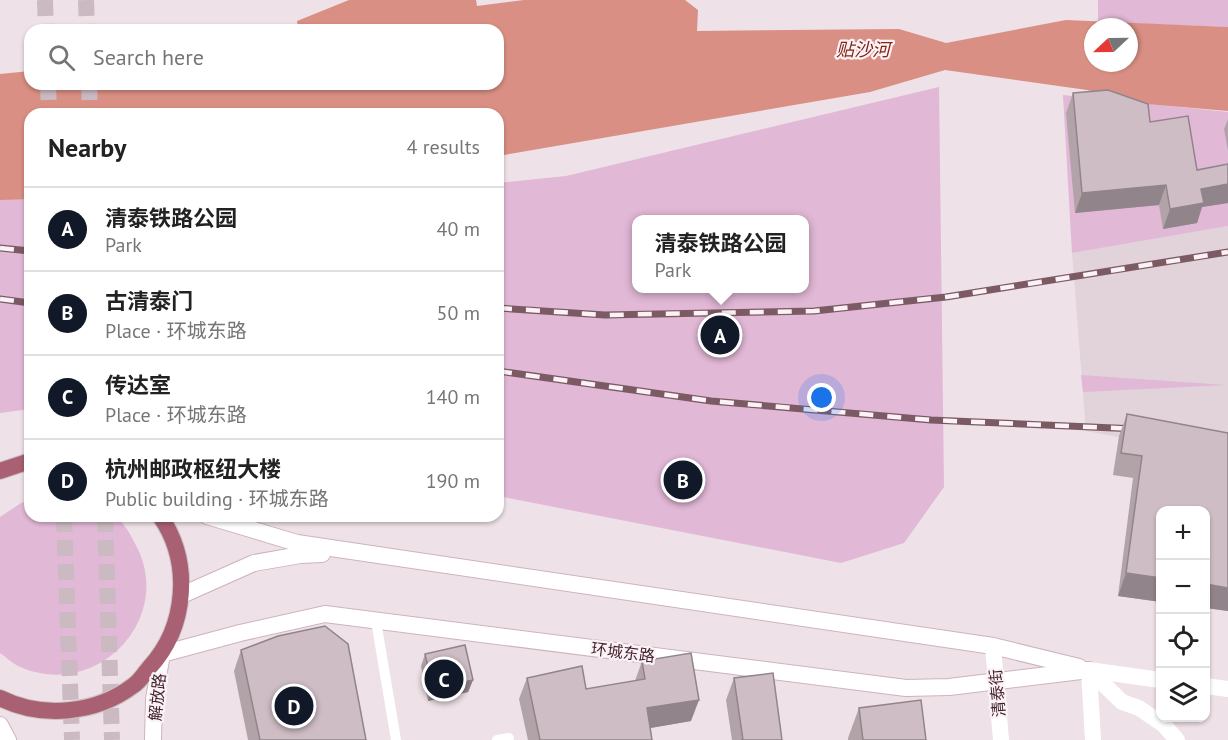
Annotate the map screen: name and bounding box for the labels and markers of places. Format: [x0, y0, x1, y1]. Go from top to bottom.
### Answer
pin: A [700, 312, 740, 358]
pin: B [664, 458, 702, 502]
pin: C [424, 656, 464, 702]
pin: D [274, 684, 314, 728]

